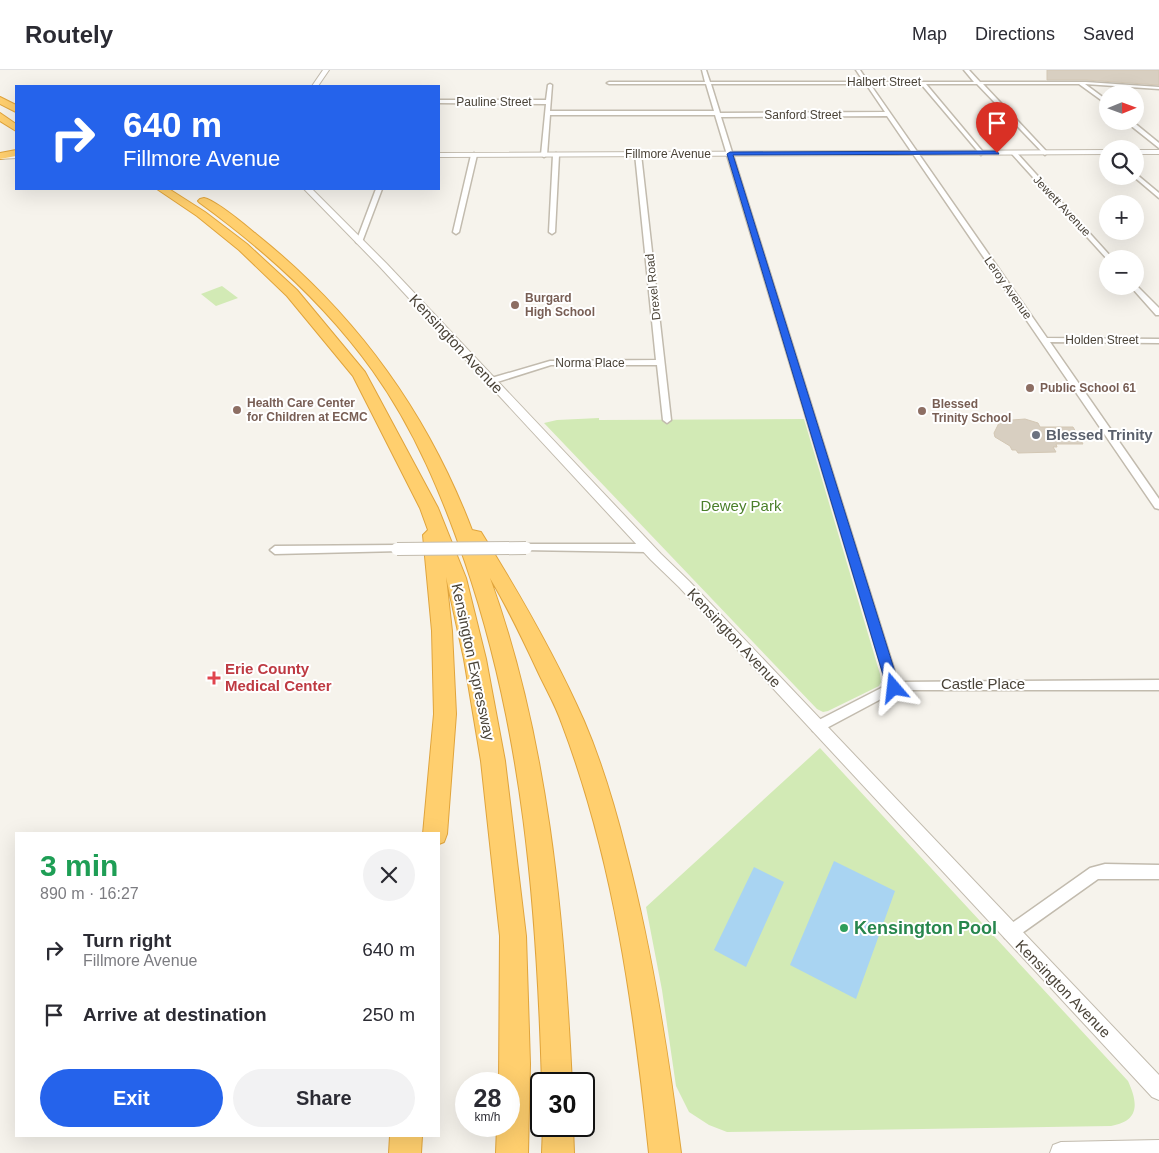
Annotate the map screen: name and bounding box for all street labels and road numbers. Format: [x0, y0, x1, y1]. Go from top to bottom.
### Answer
street label: Halbert Street [847, 75, 922, 89]
street label: Pauline Street [456, 95, 532, 109]
street label: Sanford Street [764, 108, 842, 122]
street label: Fillmore Avenue [625, 147, 711, 161]
street label: Jewett Avenue [1030, 173, 1094, 239]
street label: Drexel Road [643, 253, 663, 321]
street label: Leroy Avenue [981, 254, 1035, 322]
street label: Kensington Avenue [406, 291, 507, 397]
street label: Holden Street [1065, 333, 1139, 347]
street label: Norma Place [555, 356, 625, 370]
street label: Kensington Expressway [449, 582, 499, 742]
street label: Kensington Avenue [684, 585, 785, 691]
street label: Castle Place [941, 675, 1025, 692]
street label: Kensington Avenue [1012, 936, 1114, 1041]

